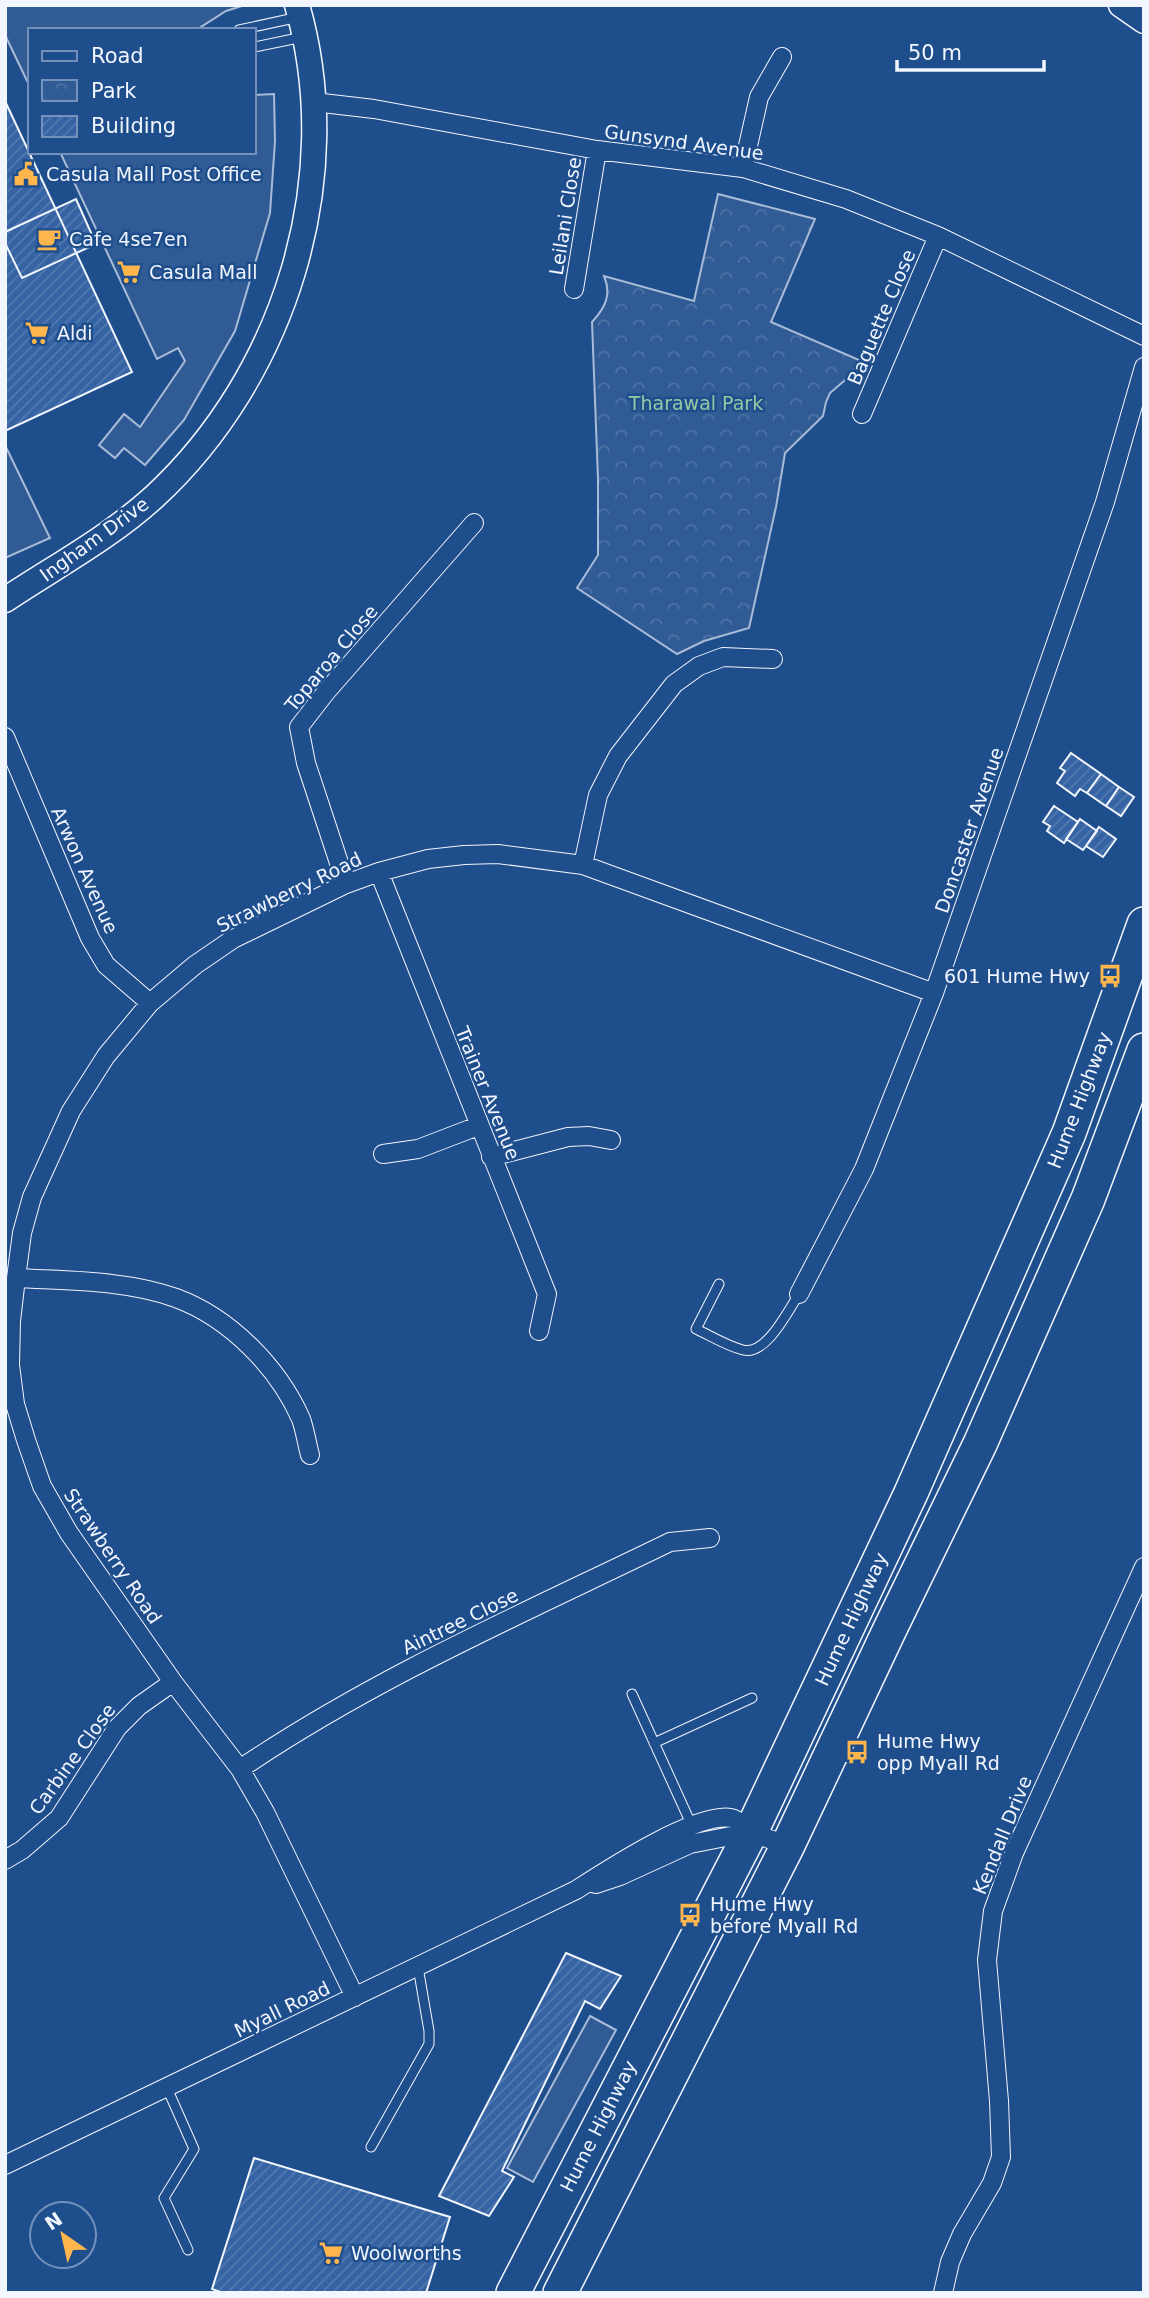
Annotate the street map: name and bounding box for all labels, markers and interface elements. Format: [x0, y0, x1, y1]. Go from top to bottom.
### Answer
legend [28, 28, 256, 154]
scale bar [897, 28, 1044, 72]
text: 50 m [908, 41, 962, 65]
text: Road [91, 44, 144, 68]
text: Park [91, 79, 137, 103]
text: Building [91, 114, 176, 138]
street label: Gunsynd Avenue [603, 120, 765, 164]
street label: Leilani Close [545, 155, 585, 277]
public building icon: Casula Mall Post Office [12, 160, 40, 188]
place label: Casula Mall Post Office [46, 163, 262, 185]
cafe icon: Cafe 4se7en [35, 225, 63, 253]
place label: Cafe 4se7en [69, 228, 188, 250]
street label: Baguette Close [843, 246, 919, 388]
supermarket icon: Casula Mall [115, 258, 143, 286]
place label: Casula Mall [149, 261, 257, 283]
supermarket icon: Aldi [23, 319, 51, 347]
place label: Aldi [57, 322, 93, 344]
park label: Tharawal Park [628, 392, 763, 414]
street label: Ingham Drive [36, 492, 152, 586]
street label: Toparoa Close [279, 600, 382, 716]
street label: Doncaster Avenue [930, 744, 1008, 916]
street label: Arwon Avenue [47, 803, 123, 937]
street label: Strawberry Road [213, 847, 365, 937]
bus stop icon: 601 Hume Hwy [1096, 962, 1124, 990]
place label: 601 Hume Hwy [944, 965, 1090, 987]
street label: Trainer Avenue [451, 1022, 525, 1163]
street label: Hume Highway [1043, 1029, 1115, 1171]
street label: Strawberry Road [60, 1484, 166, 1628]
street label: Hume Highway [810, 1549, 892, 1689]
street label: Aintree Close [398, 1583, 522, 1659]
street label: Carbine Close [24, 1699, 120, 1819]
place label: Hume Hwy opp Myall Rd [877, 1730, 1000, 1774]
bus stop icon: Hume Hwy opp Myall Rd [843, 1738, 871, 1766]
street label: Kendall Drive [968, 1772, 1036, 1898]
place label: Hume Hwy before Myall Rd [710, 1893, 858, 1937]
bus stop icon: Hume Hwy before Myall Rd [676, 1901, 704, 1929]
street label: Myall Road [231, 1976, 333, 2042]
street label: Hume Highway [555, 2057, 641, 2195]
north arrow [28, 2200, 98, 2270]
text: N [41, 2207, 66, 2234]
supermarket icon: Woolworths [317, 2239, 345, 2267]
place label: Woolworths [351, 2242, 462, 2264]

